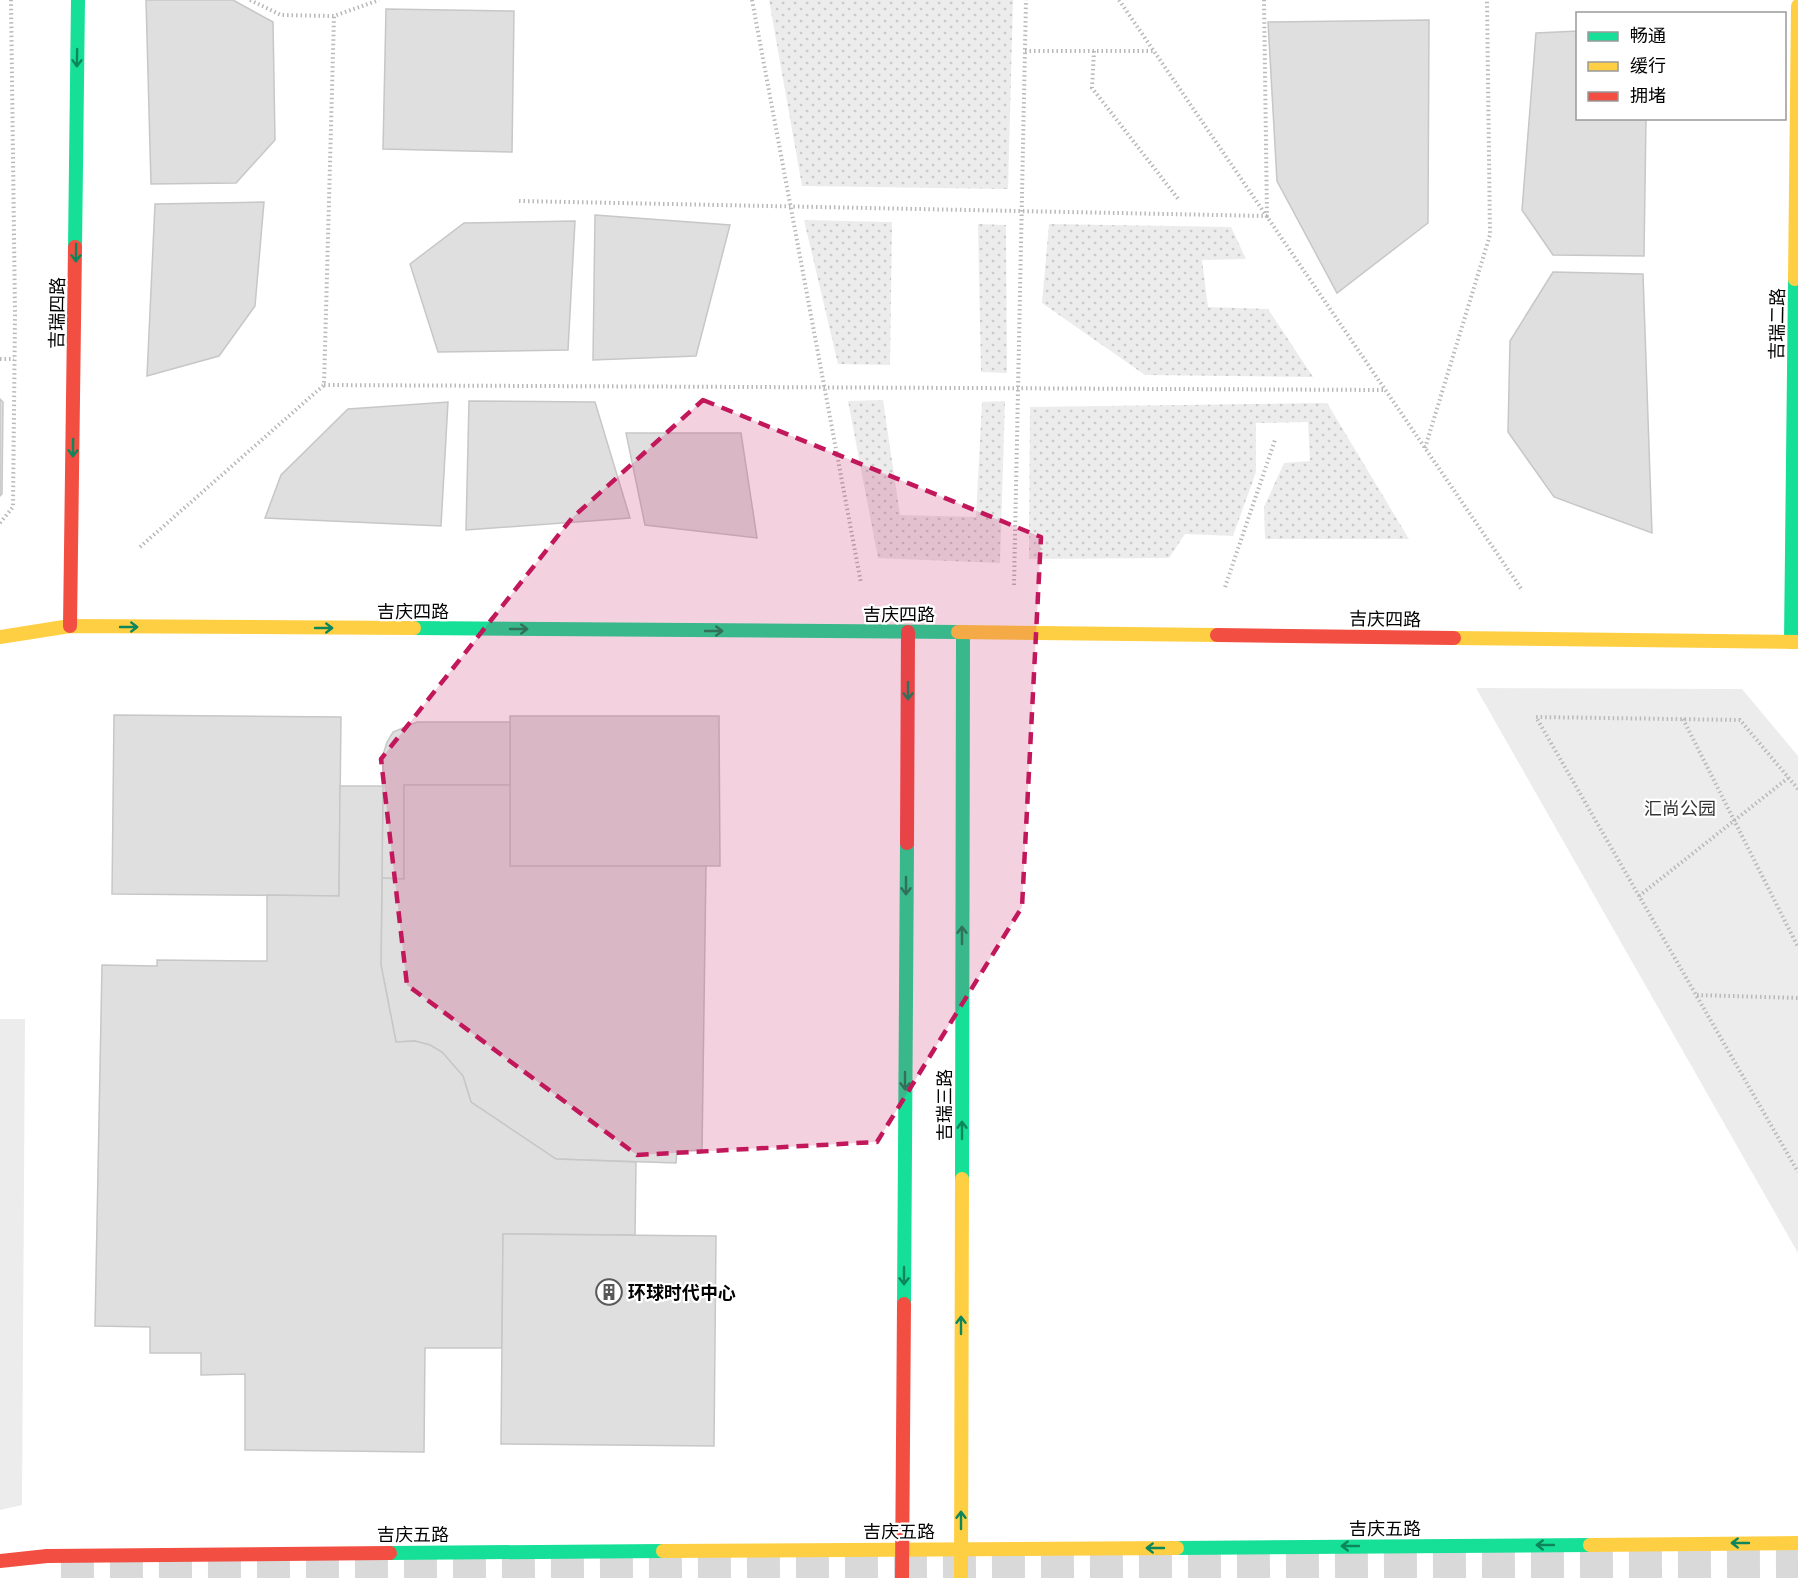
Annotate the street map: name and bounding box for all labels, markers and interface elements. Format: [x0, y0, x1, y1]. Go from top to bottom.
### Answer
legend [1576, 12, 1786, 120]
text: 畅通 [1630, 25, 1666, 46]
one-way arrow [72, 48, 83, 68]
text: 缓行 [1630, 55, 1666, 76]
text: 拥堵 [1630, 85, 1666, 106]
one-way arrow [70, 243, 82, 263]
street label: 吉瑞四路 [46, 277, 68, 349]
street label: 吉瑞二路 [1766, 288, 1788, 360]
one-way arrow [67, 438, 79, 458]
street label: 吉庆四路 [377, 601, 449, 622]
street label: 吉庆四路 [863, 604, 935, 625]
street label: 吉庆四路 [1349, 608, 1421, 630]
one-way arrow [118, 621, 138, 633]
one-way arrow [313, 622, 333, 634]
one-way arrow [508, 623, 528, 635]
one-way arrow [703, 625, 723, 637]
one-way arrow [902, 680, 914, 700]
park label: 汇尚公园 [1644, 798, 1716, 819]
one-way arrow [900, 875, 912, 895]
one-way arrow [956, 925, 968, 945]
street label: 吉瑞三路 [934, 1069, 955, 1141]
one-way arrow [899, 1070, 911, 1090]
one-way arrow [956, 1120, 968, 1140]
one-way arrow [898, 1265, 910, 1285]
building icon: 环球时代中心 [594, 1277, 624, 1307]
place label: 环球时代中心 [628, 1282, 736, 1303]
one-way arrow [955, 1315, 967, 1335]
one-way arrow [955, 1510, 967, 1530]
street label: 吉庆五路 [1349, 1518, 1421, 1539]
street label: 吉庆五路 [863, 1521, 935, 1542]
street label: 吉庆五路 [377, 1524, 449, 1545]
one-way arrow [1730, 1537, 1750, 1549]
one-way arrow [1535, 1539, 1555, 1551]
one-way arrow [1340, 1541, 1360, 1552]
one-way arrow [1145, 1542, 1165, 1554]

